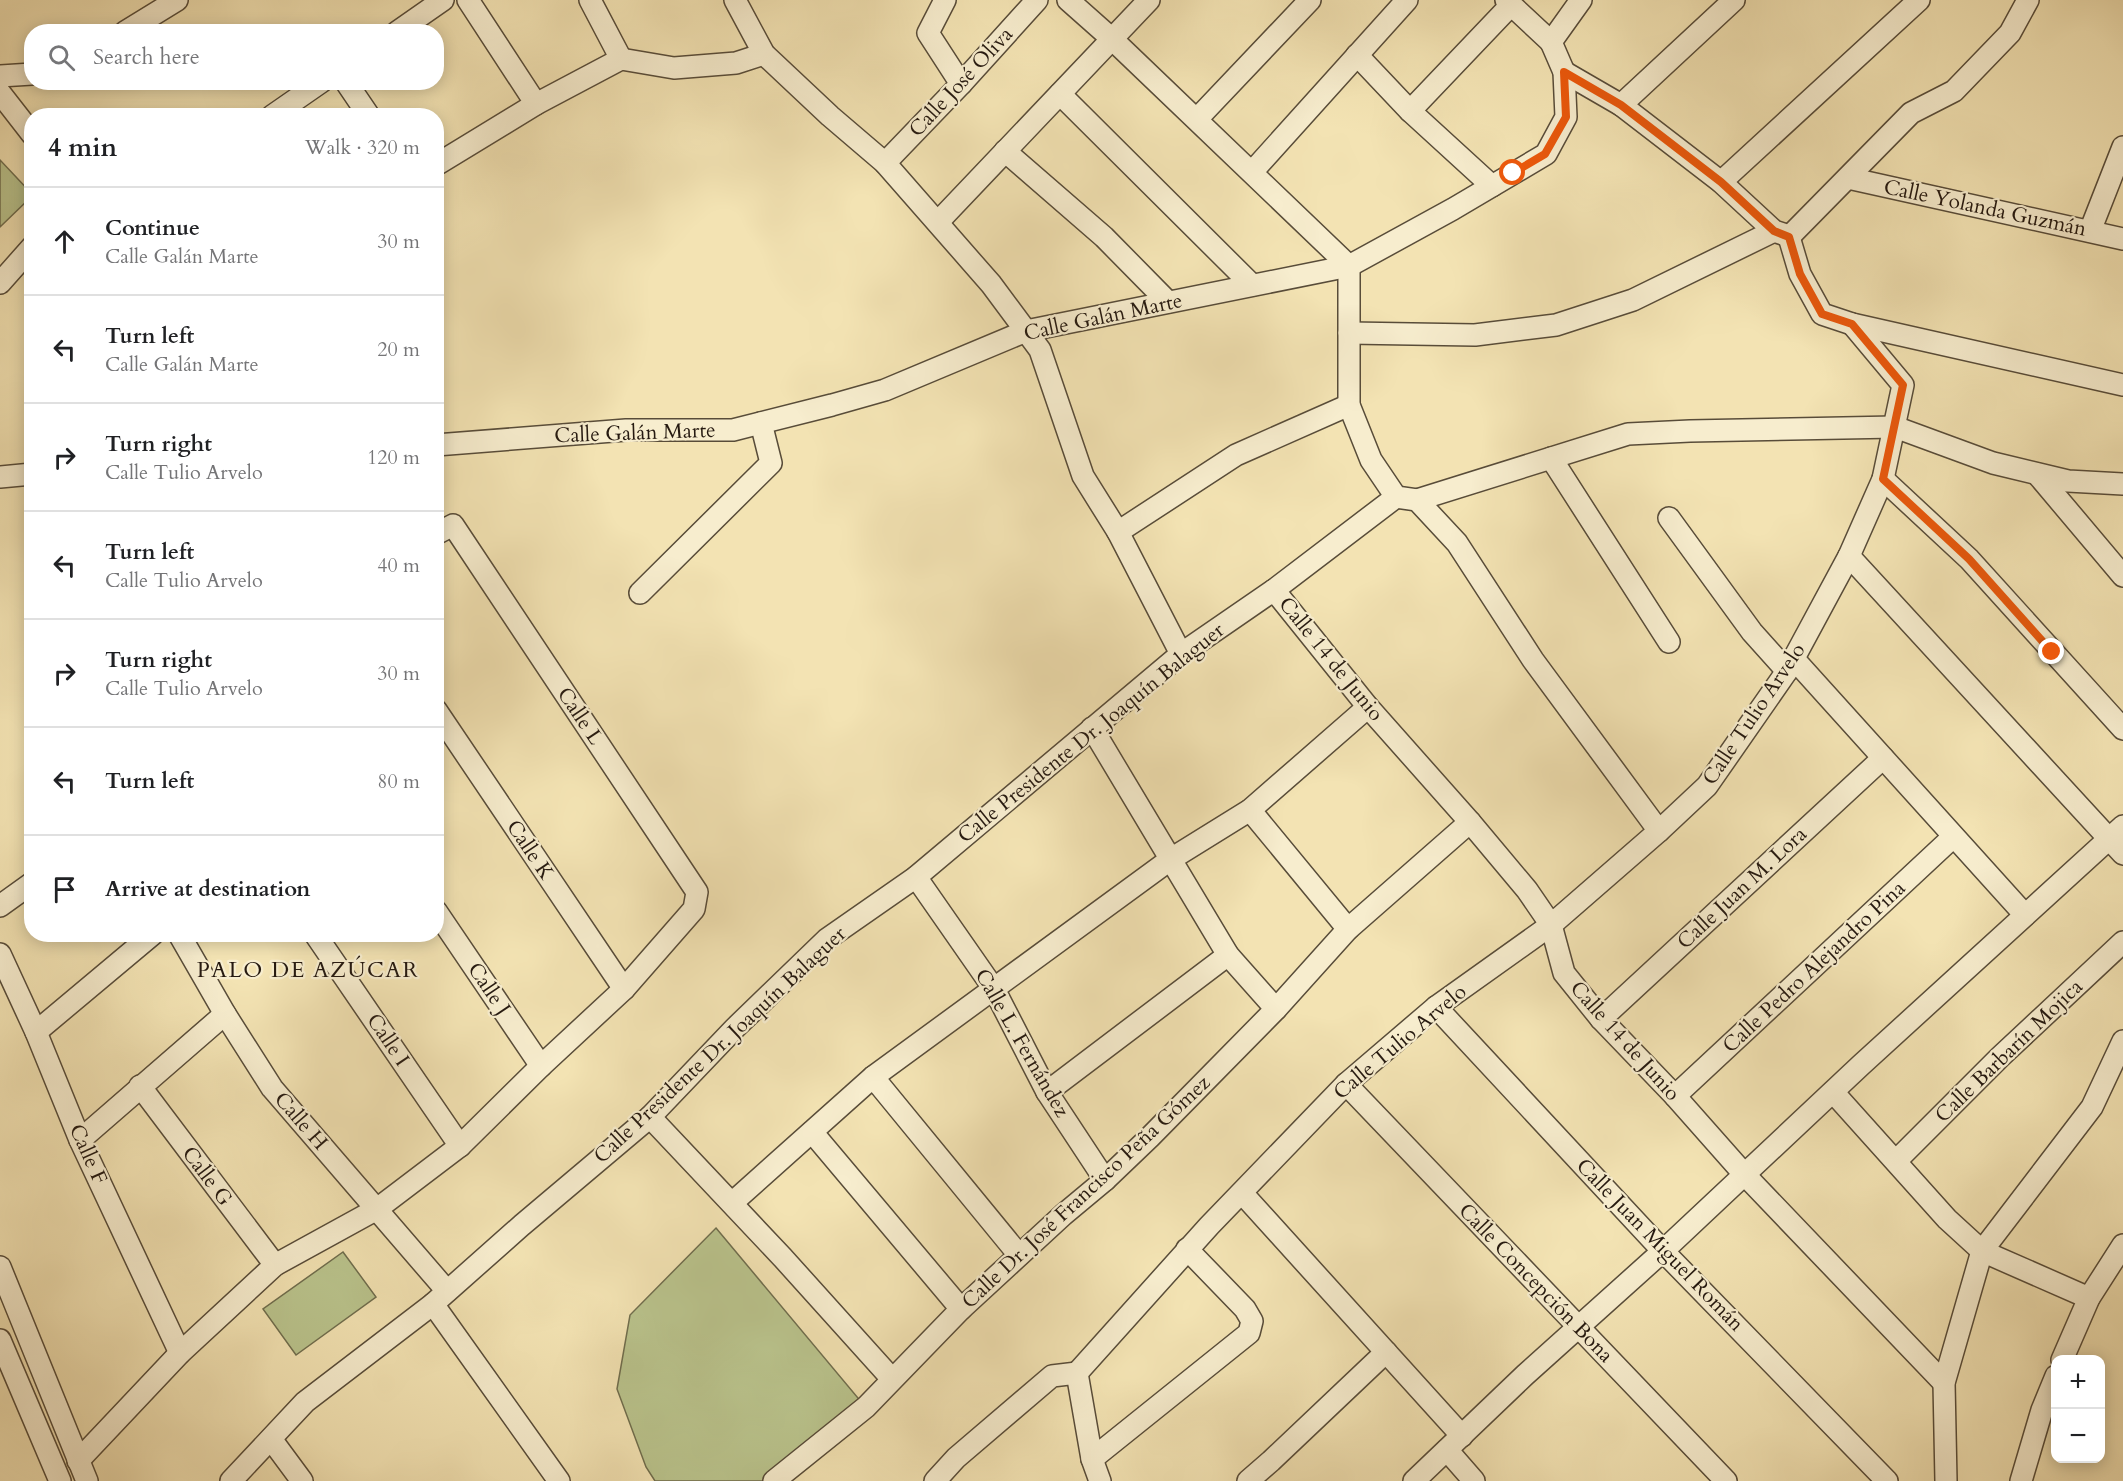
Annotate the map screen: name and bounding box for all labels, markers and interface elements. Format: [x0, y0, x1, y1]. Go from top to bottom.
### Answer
street label: Calle José Oliva [902, 21, 1020, 143]
search box [24, 24, 444, 90]
icon: search [45, 41, 78, 74]
text: Search here [93, 42, 200, 72]
text: 4 min [48, 130, 117, 165]
text: Walk · 320 m [305, 134, 420, 161]
route start [1499, 159, 1525, 185]
street label: Calle Yolanda Guzmán [1881, 172, 2089, 244]
text: Continue [105, 213, 200, 243]
icon: ahead [48, 225, 81, 258]
text: 30 m [377, 228, 420, 255]
text: Calle Galán Marte [105, 243, 259, 270]
street label: Calle Galán Marte [1021, 286, 1185, 348]
text: Turn left [105, 321, 194, 351]
icon: left [48, 333, 81, 366]
text: 20 m [377, 336, 420, 363]
text: Calle Galán Marte [105, 351, 259, 378]
street label: Calle Galán Marte [554, 416, 716, 450]
text: Turn right [105, 429, 212, 459]
icon: right [48, 441, 81, 474]
text: 120 m [367, 444, 420, 471]
text: Calle Tulio Arvelo [105, 459, 263, 486]
text: Turn left [105, 537, 194, 567]
icon: left [48, 549, 81, 582]
text: 40 m [377, 552, 420, 579]
text: Calle Tulio Arvelo [105, 567, 263, 594]
street label: Calle 14 de Junio [1272, 591, 1390, 727]
street label: Calle Presidente Dr. Joaquín Balaguer [951, 616, 1231, 850]
street label: Calle Tulio Arvelo [1696, 637, 1812, 791]
route end [2038, 638, 2064, 664]
text: Turn right [105, 645, 212, 675]
icon: right [48, 657, 81, 690]
text: 30 m [377, 660, 420, 687]
text: Calle Tulio Arvelo [105, 675, 263, 702]
street label: Calle L [550, 681, 610, 751]
icon: left [48, 765, 81, 798]
text: Turn left [105, 766, 194, 796]
text: 80 m [377, 768, 420, 795]
street label: Calle K [499, 814, 561, 886]
street label: Calle Juan M. Lora [1671, 820, 1813, 956]
icon: arrive [48, 873, 81, 906]
text: Arrive at destination [105, 874, 310, 904]
street label: Calle Pedro Alejandro Pina [1716, 874, 1912, 1060]
street label: Calle Presidente Dr. Joaquín Balaguer [587, 920, 853, 1170]
district label: PALO DE AZÚCAR [197, 955, 419, 985]
street label: Calle J [461, 957, 517, 1021]
street label: Calle L. Fernández [968, 963, 1077, 1123]
street label: Calle Barbarín Mojica [1929, 973, 2089, 1129]
street label: Calle 14 de Junio [1563, 975, 1687, 1107]
street label: Calle Tulio Arvelo [1327, 978, 1473, 1106]
street label: Calle I [360, 1008, 416, 1072]
street label: Calle Dr. José Francisco Peña Gómez [955, 1068, 1217, 1315]
street label: Calle H [268, 1086, 334, 1156]
street label: Calle F [62, 1119, 114, 1189]
street label: Calle G [175, 1140, 239, 1212]
street label: Calle Juan Miguel Román [1570, 1152, 1751, 1338]
street label: Calle Concepción Bona [1452, 1197, 1620, 1369]
map controls [2051, 1355, 2105, 1463]
button: + [2051, 1355, 2105, 1409]
button: − [2051, 1409, 2105, 1463]

